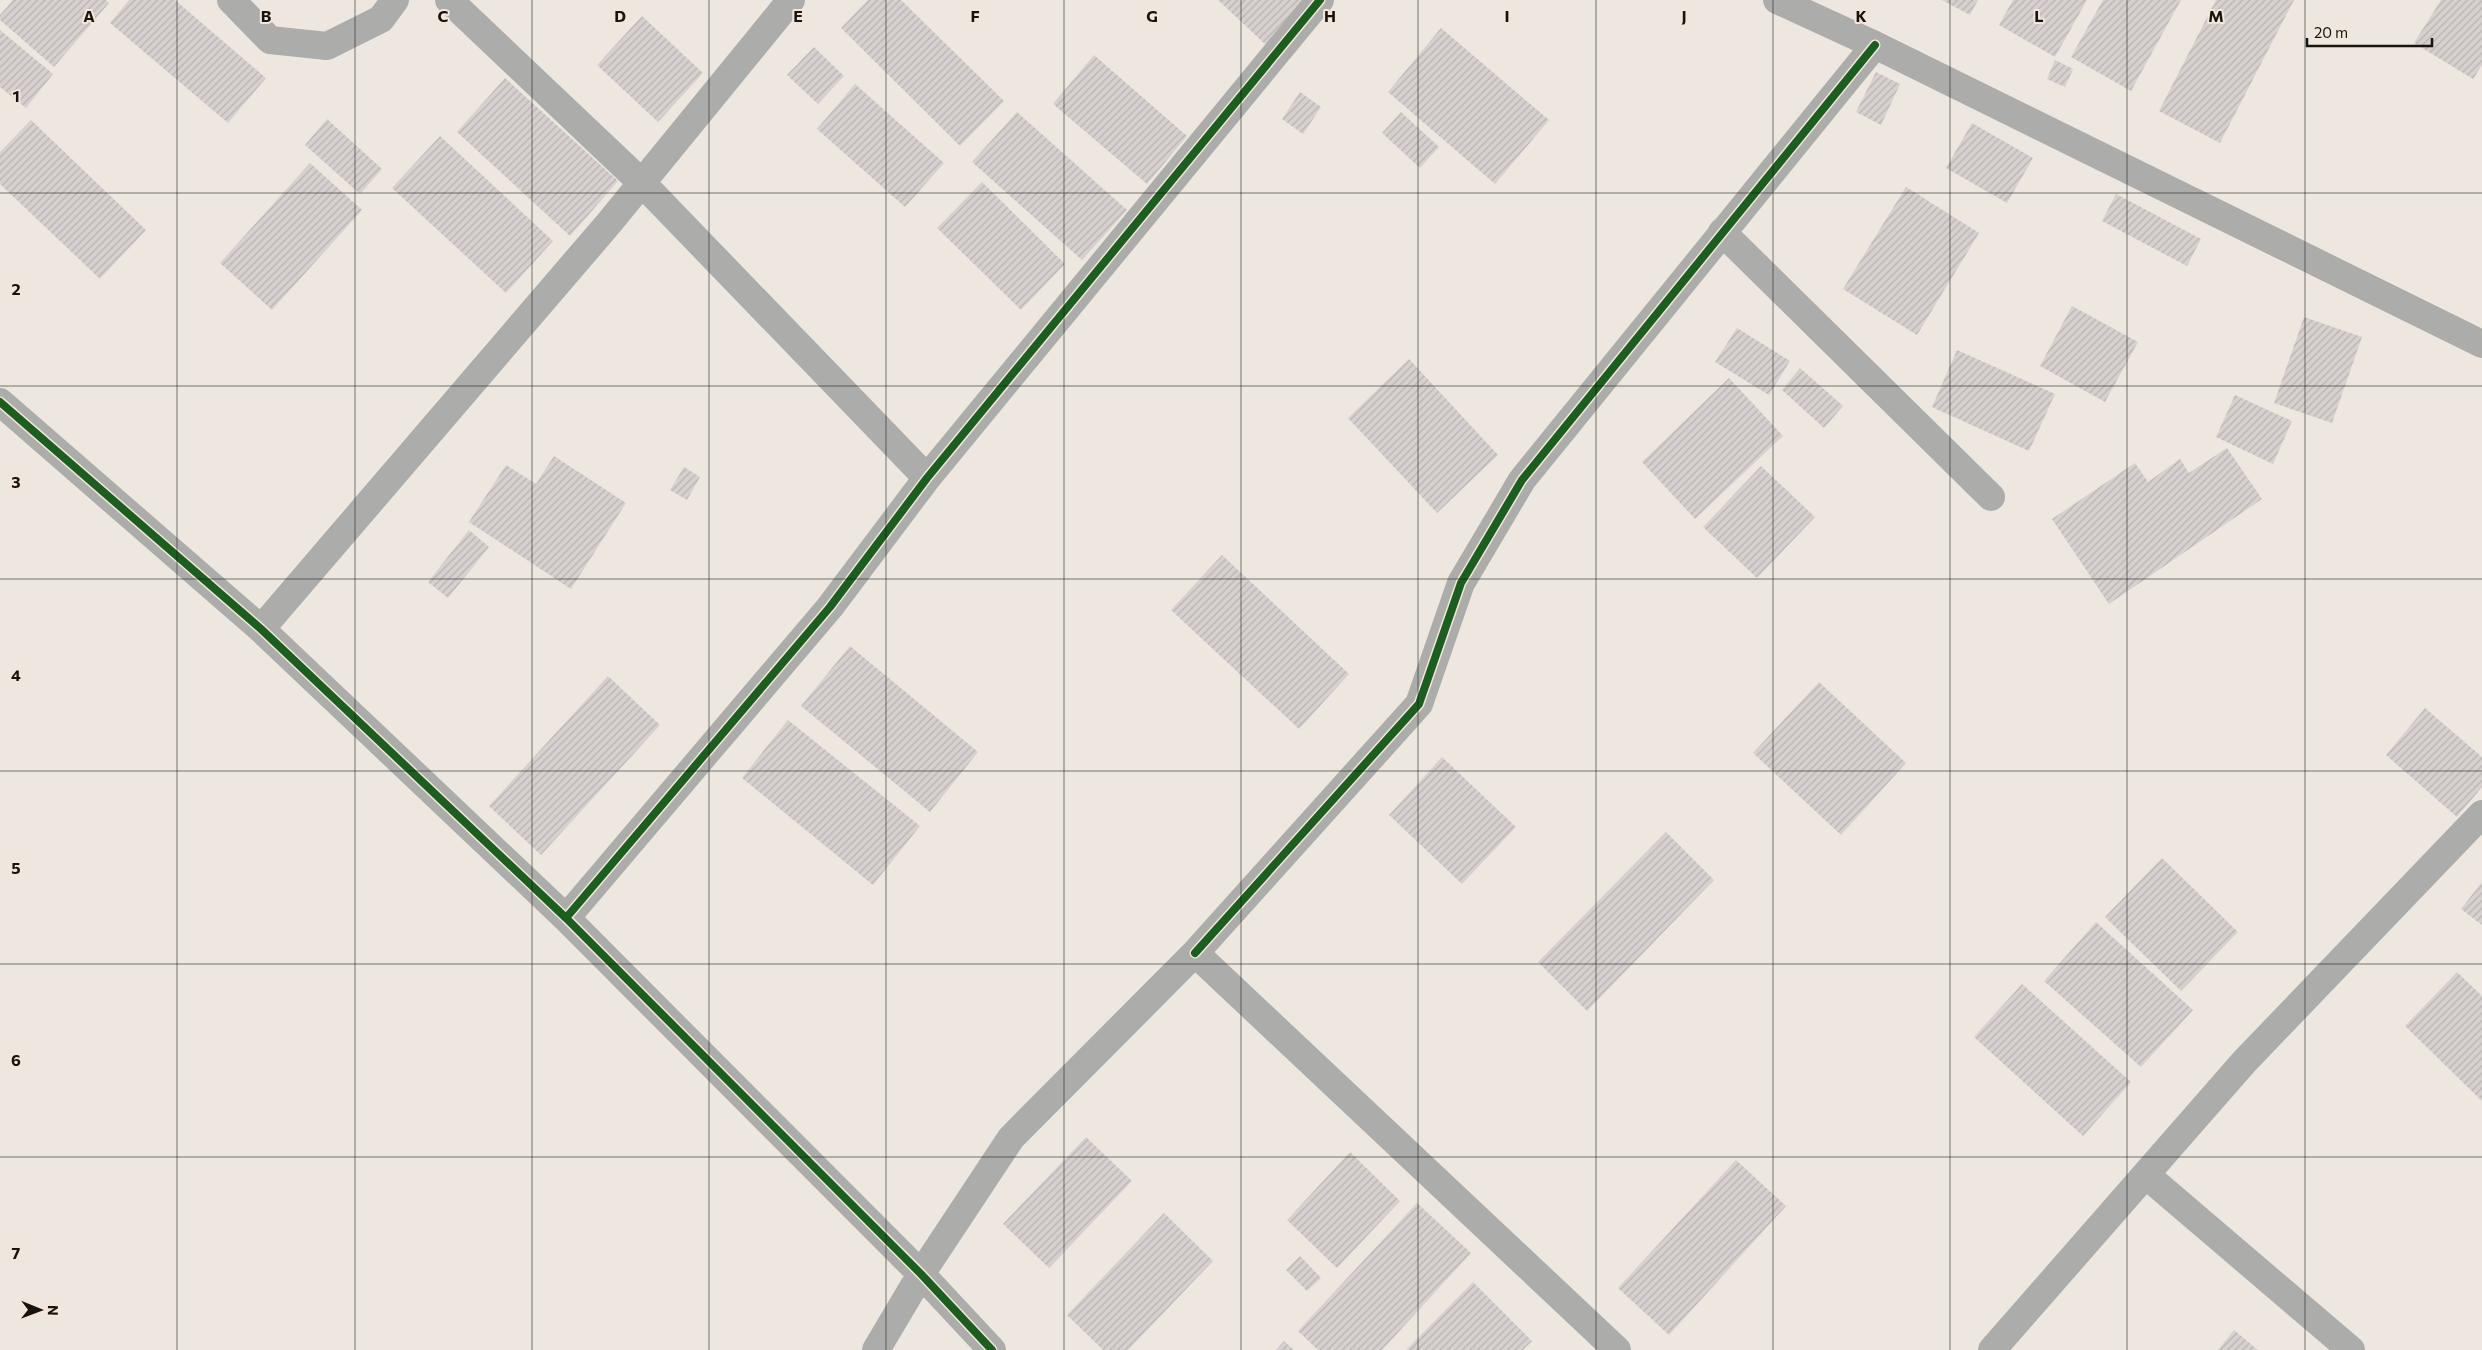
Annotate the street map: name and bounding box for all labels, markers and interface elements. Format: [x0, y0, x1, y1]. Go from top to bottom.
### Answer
text: A [83, 6, 95, 25]
text: B [261, 6, 272, 25]
text: C [438, 6, 449, 25]
text: D [614, 6, 626, 25]
text: E [793, 6, 803, 25]
text: F [970, 6, 980, 25]
text: G [1146, 6, 1158, 25]
text: H [1324, 6, 1336, 25]
text: I [1504, 6, 1510, 25]
text: J [1681, 6, 1687, 25]
text: K [1855, 6, 1867, 25]
text: L [2034, 6, 2044, 25]
text: M [2208, 6, 2224, 25]
scale bar [2307, 15, 2432, 47]
text: 20 m [2314, 23, 2348, 41]
text: 1 [12, 86, 20, 105]
text: 2 [11, 279, 21, 298]
text: 3 [11, 472, 21, 491]
text: 4 [11, 665, 21, 684]
text: 5 [11, 858, 21, 877]
text: 6 [11, 1050, 21, 1069]
text: 7 [12, 1243, 21, 1262]
north arrow [15, 1285, 65, 1335]
text: N [45, 1305, 62, 1316]

